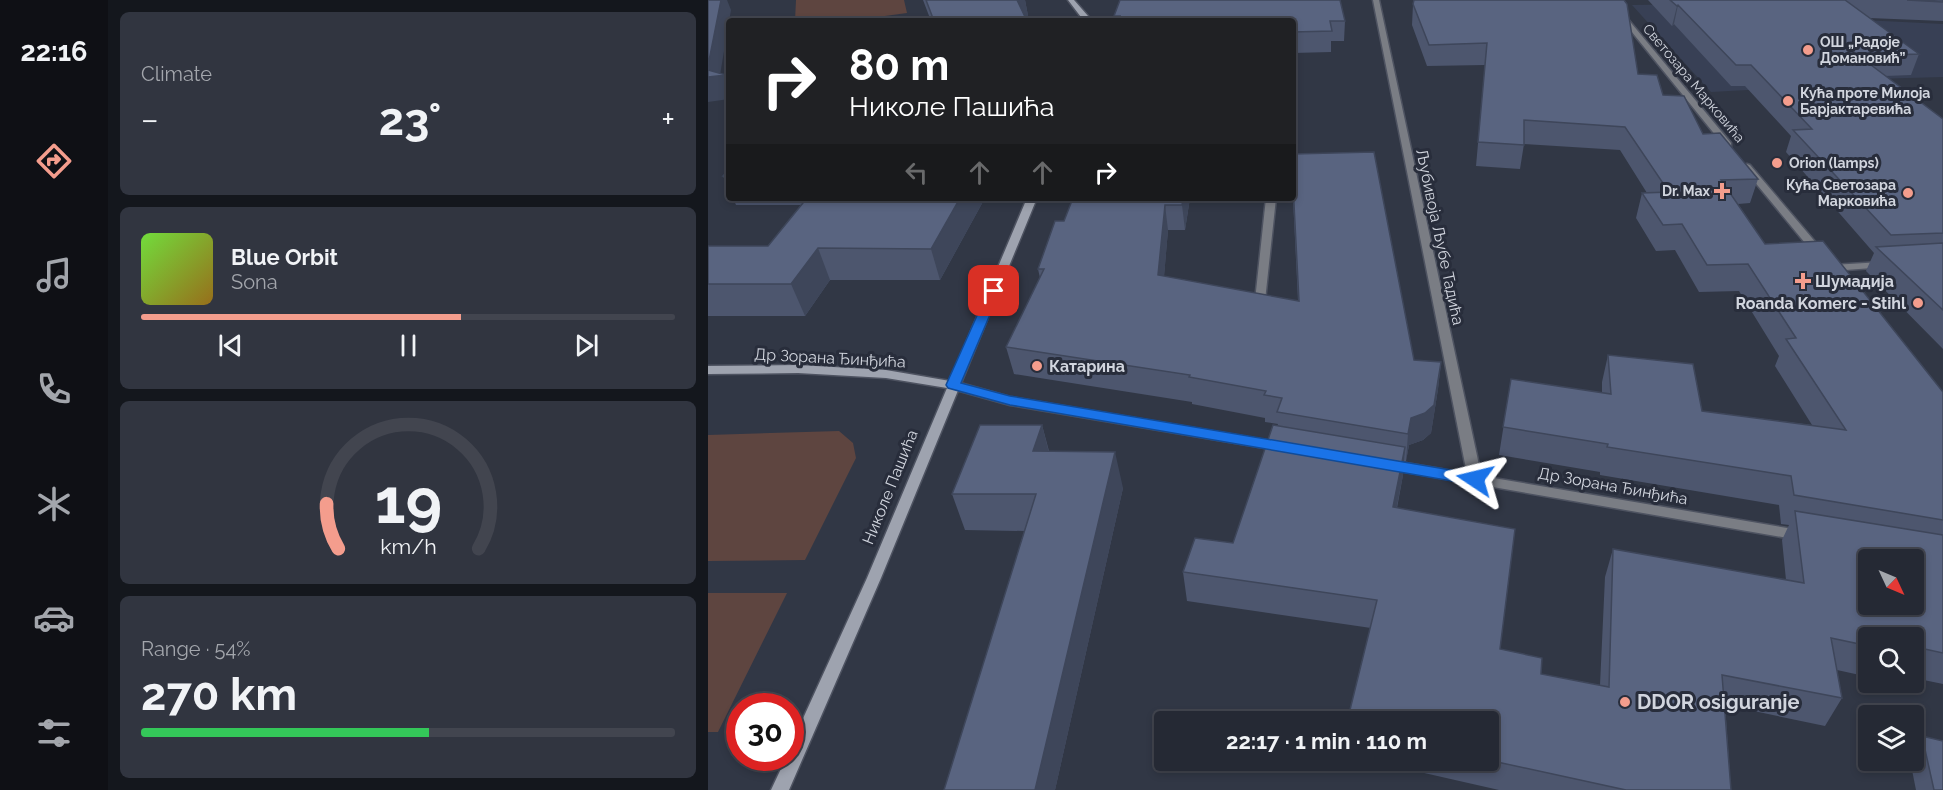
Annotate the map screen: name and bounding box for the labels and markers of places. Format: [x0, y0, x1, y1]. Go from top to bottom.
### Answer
place label: ОШ „Радоје Домановић” [1820, 34, 1906, 66]
marker: ОШ „Радоје Домановић” [1801, 43, 1815, 57]
place label: Кућа проте Милоја Барјактаревића [1800, 85, 1930, 117]
marker: Кућа проте Милоја Барјактаревића [1781, 94, 1795, 108]
place label: Orion (lamps) [1789, 155, 1879, 171]
marker: Orion (lamps) [1770, 156, 1784, 170]
place label: Кућа Светозара Марковића [1786, 177, 1896, 209]
place label: Dr. Max [1662, 183, 1711, 199]
marker: Dr. Max [1715, 184, 1729, 198]
marker: Кућа Светозара Марковића [1901, 186, 1915, 200]
pin [968, 265, 1019, 316]
place label: Шумадија [1815, 272, 1894, 291]
marker: Шумадија [1796, 274, 1810, 288]
place label: Roanda Komerc - Stihl [1735, 294, 1907, 313]
marker: Roanda Komerc - Stihl [1911, 296, 1925, 310]
place label: Катарина [1049, 357, 1125, 376]
marker: Катарина [1030, 359, 1044, 373]
place label: DDOR osiguranje [1637, 690, 1799, 714]
marker: DDOR osiguranje [1618, 695, 1632, 709]

